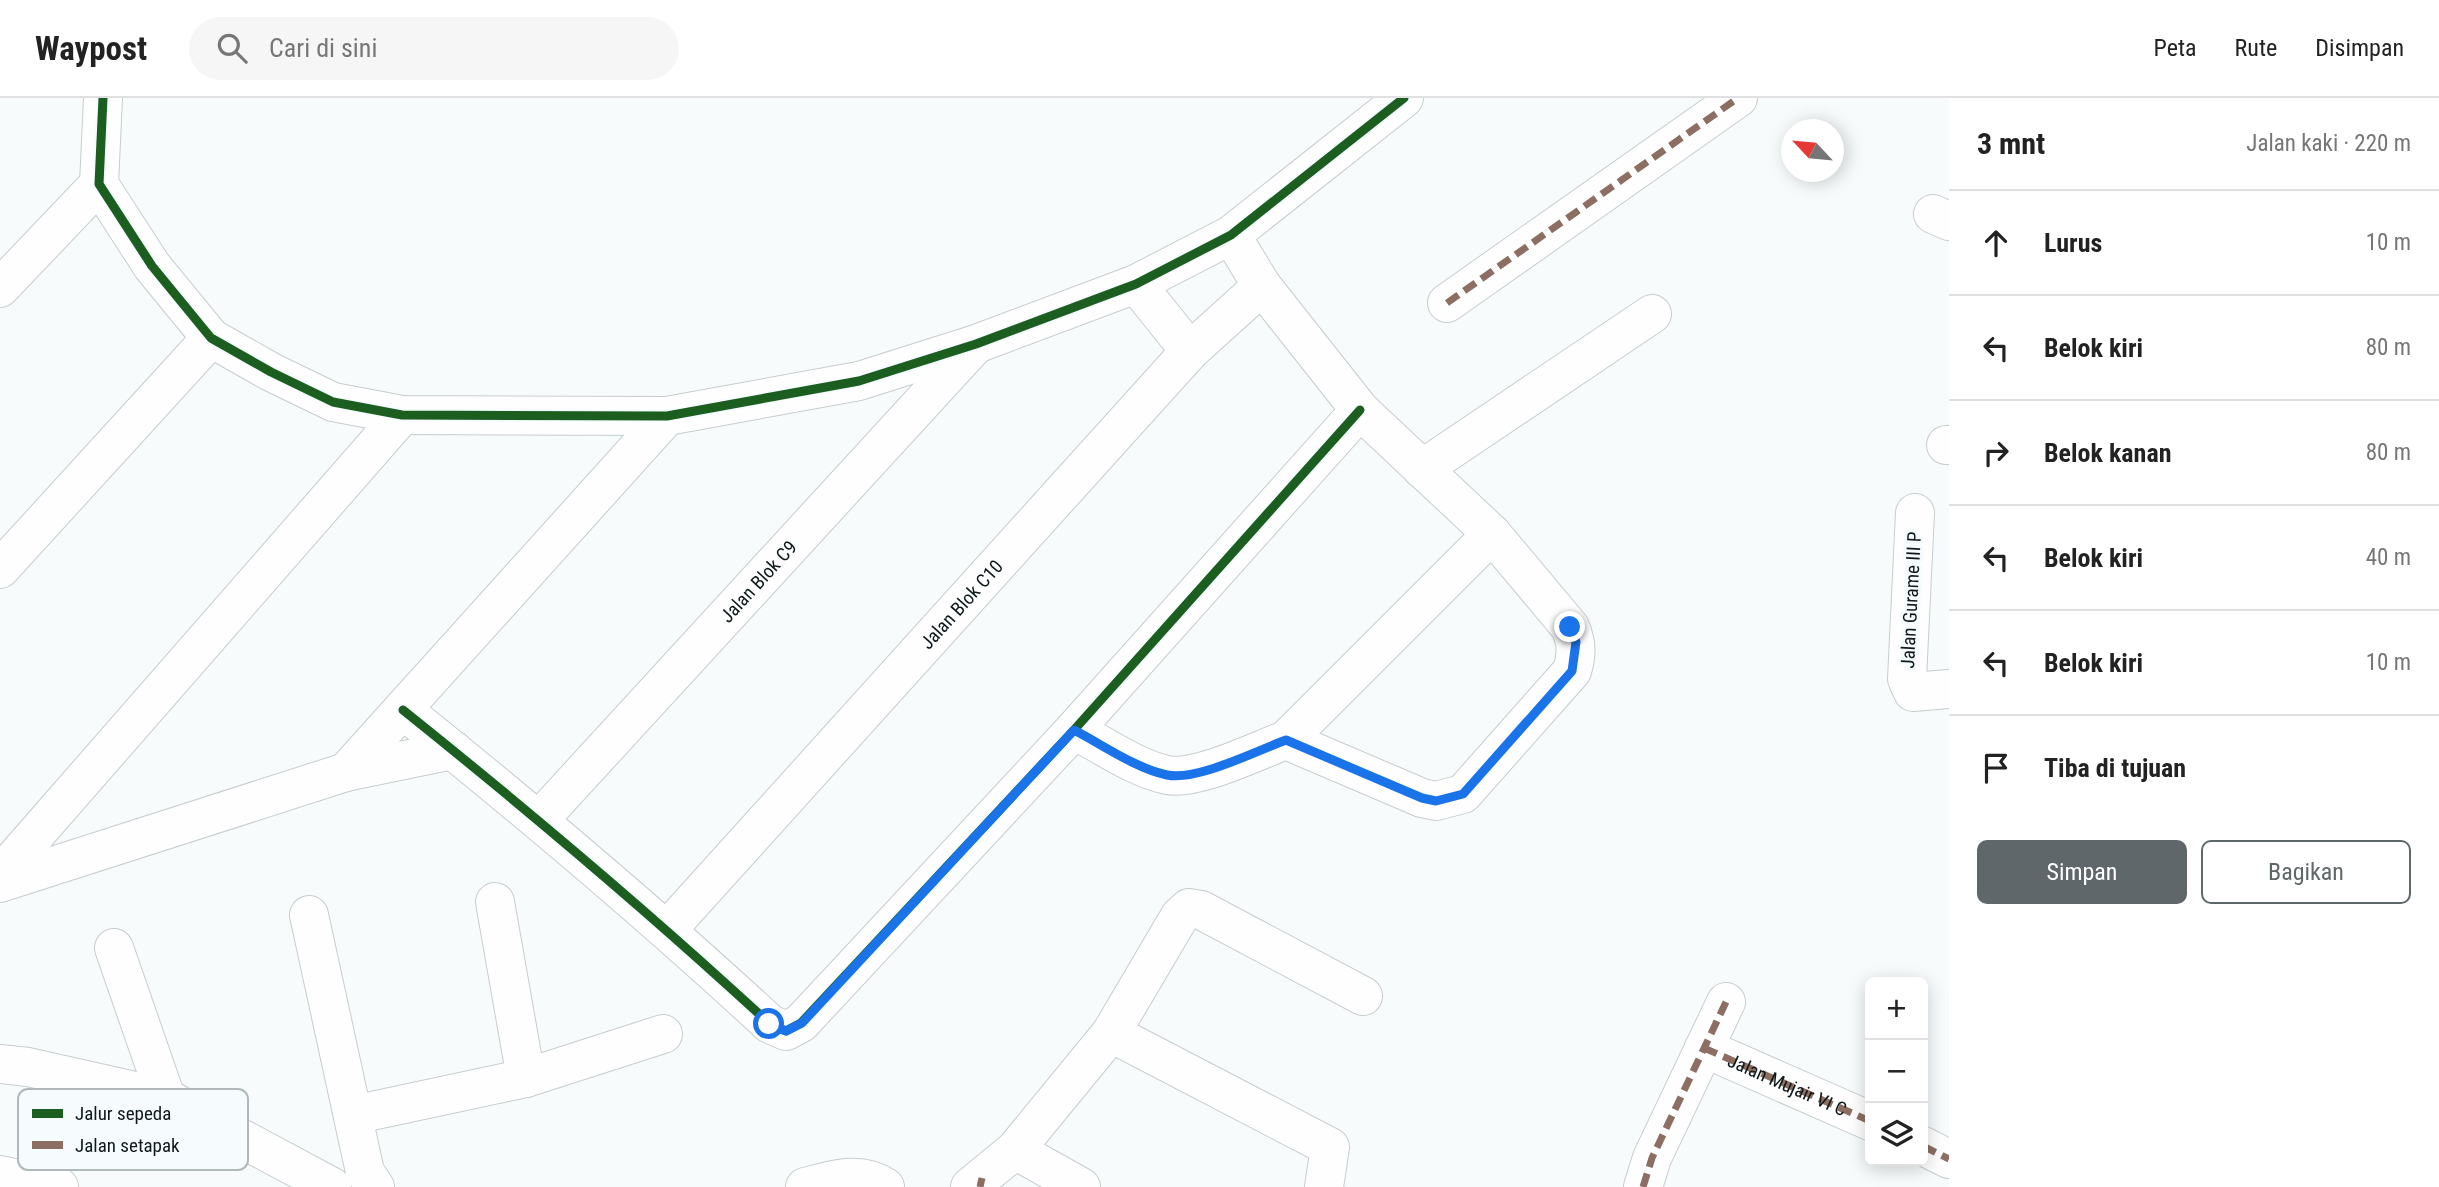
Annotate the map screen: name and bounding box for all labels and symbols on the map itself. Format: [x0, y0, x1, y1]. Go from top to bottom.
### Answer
north arrow [1781, 119, 1844, 182]
street label: Jalan Gurame III P [1896, 531, 1926, 669]
street label: Jalan Blok C9 [715, 536, 801, 627]
street label: Jalan Blok C10 [915, 555, 1007, 654]
route end [1554, 611, 1585, 642]
route start [753, 1008, 784, 1039]
street label: Jalan Mujair VI C [1724, 1048, 1850, 1121]
legend [18, 1089, 248, 1170]
text: Jalur sepeda [75, 1102, 171, 1125]
text: Jalan setapak [75, 1134, 180, 1157]

